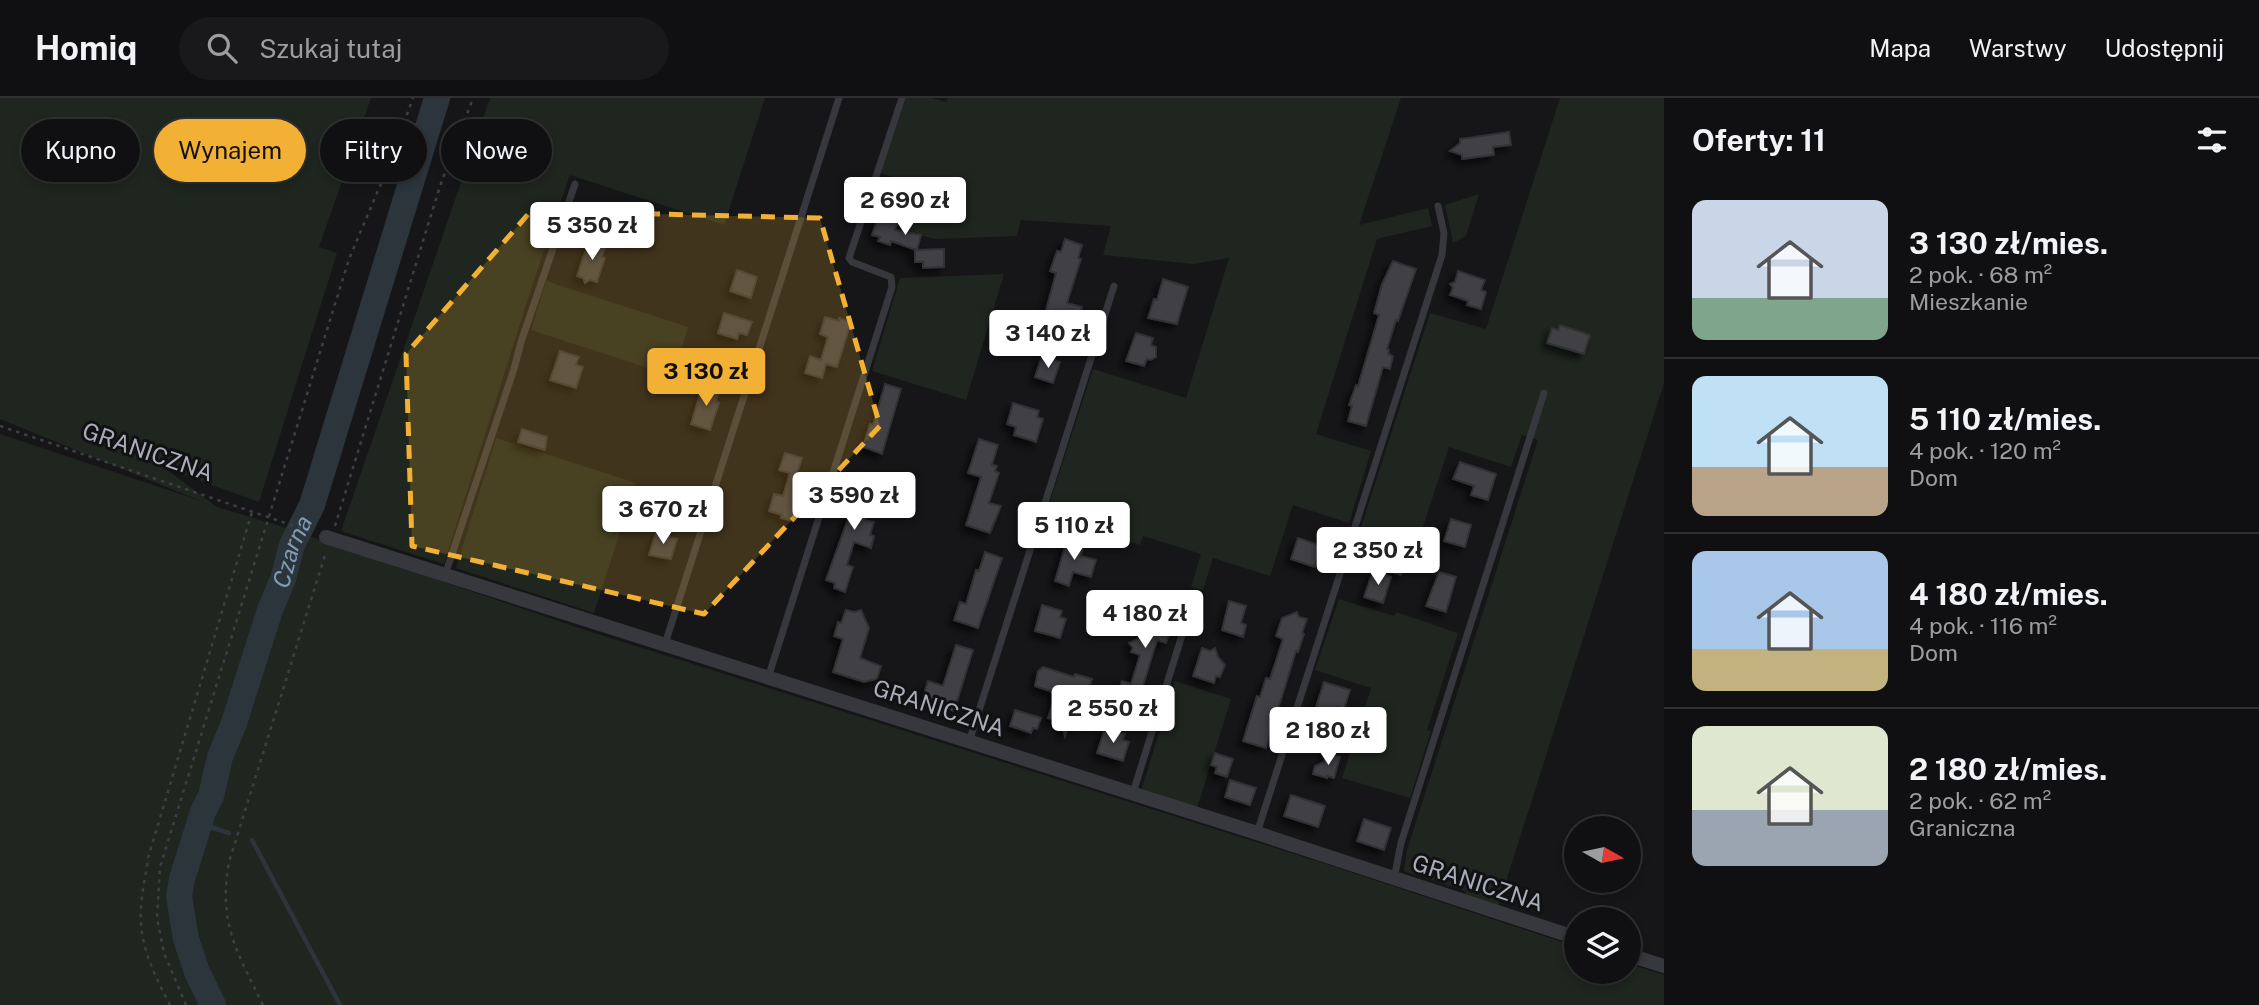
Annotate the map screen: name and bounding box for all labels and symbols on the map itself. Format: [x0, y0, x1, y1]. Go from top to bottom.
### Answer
pin: 2 690 zł [833, 178, 977, 237]
pin: 5 350 zł [520, 202, 664, 262]
pin: 3 140 zł [976, 310, 1120, 370]
pin: 3 130 zł [634, 348, 778, 408]
street label: GRANICZNA [79, 417, 217, 487]
pin: 3 590 zł [782, 472, 926, 532]
pin: 3 670 zł [591, 486, 735, 546]
pin: 5 110 zł [1002, 503, 1146, 562]
water label: Czarna [266, 511, 317, 592]
pin: 2 350 zł [1306, 528, 1450, 587]
pin: 4 180 zł [1073, 590, 1217, 650]
street label: GRANICZNA [870, 674, 1008, 741]
pin: 2 550 zł [1041, 686, 1185, 745]
pin: 2 180 zł [1256, 708, 1400, 767]
north arrow [1564, 816, 1642, 892]
street label: GRANICZNA [1409, 849, 1547, 916]

